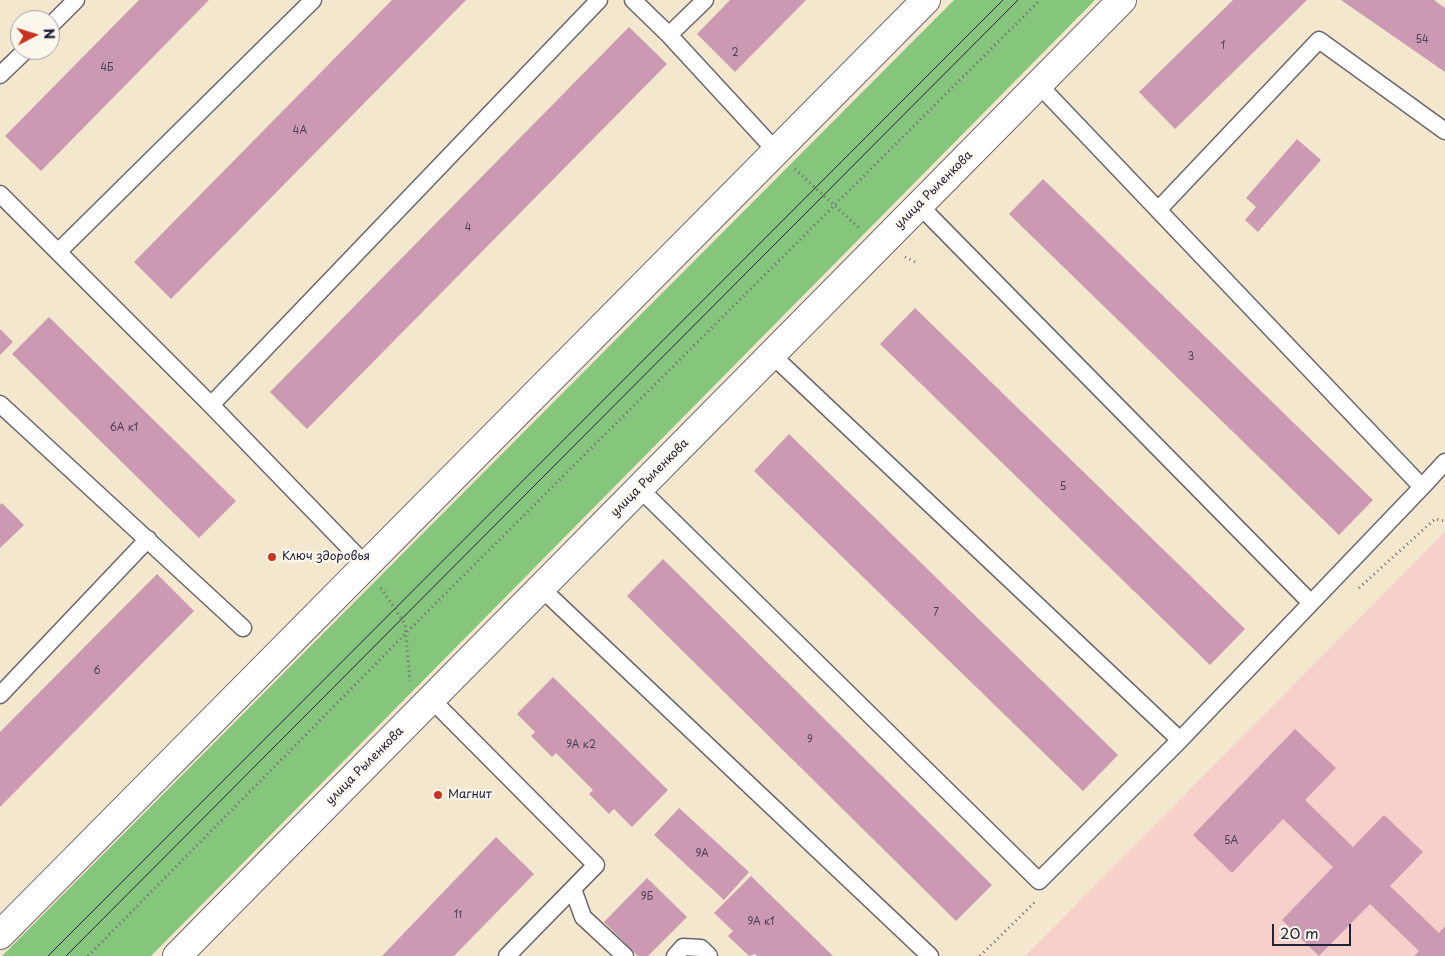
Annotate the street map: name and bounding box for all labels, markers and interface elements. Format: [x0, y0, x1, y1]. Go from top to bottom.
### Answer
north arrow [10, 10, 60, 60]
text: N [39, 27, 60, 40]
house number: 54 [1415, 34, 1429, 46]
house number: 1 [1221, 40, 1225, 52]
house number: 2 [731, 47, 739, 59]
house number: 4Б [100, 62, 114, 74]
house number: 4А [293, 125, 307, 137]
street label: улица Рыленкова [892, 148, 976, 232]
house number: 4 [465, 222, 471, 234]
house number: 3 [1188, 351, 1194, 363]
house number: 6А к1 [110, 422, 138, 434]
street label: улица Рыленкова [608, 436, 692, 520]
house number: 5 [1060, 481, 1066, 493]
place label: Ключ здоровья [282, 550, 370, 564]
marker: Ключ здоровья [266, 551, 278, 563]
house number: 7 [933, 607, 939, 619]
house number: 6 [93, 665, 101, 677]
street label: улица Рыленкова [323, 724, 407, 808]
house number: 9 [807, 734, 813, 746]
house number: 9А к2 [566, 739, 596, 751]
place label: Магнит [448, 788, 492, 802]
marker: Магнит [432, 789, 444, 801]
house number: 5А [1224, 835, 1238, 847]
house number: 9А [695, 848, 709, 860]
house number: 9Б [641, 891, 653, 903]
house number: 11 [454, 909, 462, 921]
scale bar [1275, 914, 1354, 946]
house number: 9А к1 [748, 916, 774, 928]
text: 20 m [1280, 921, 1319, 944]

